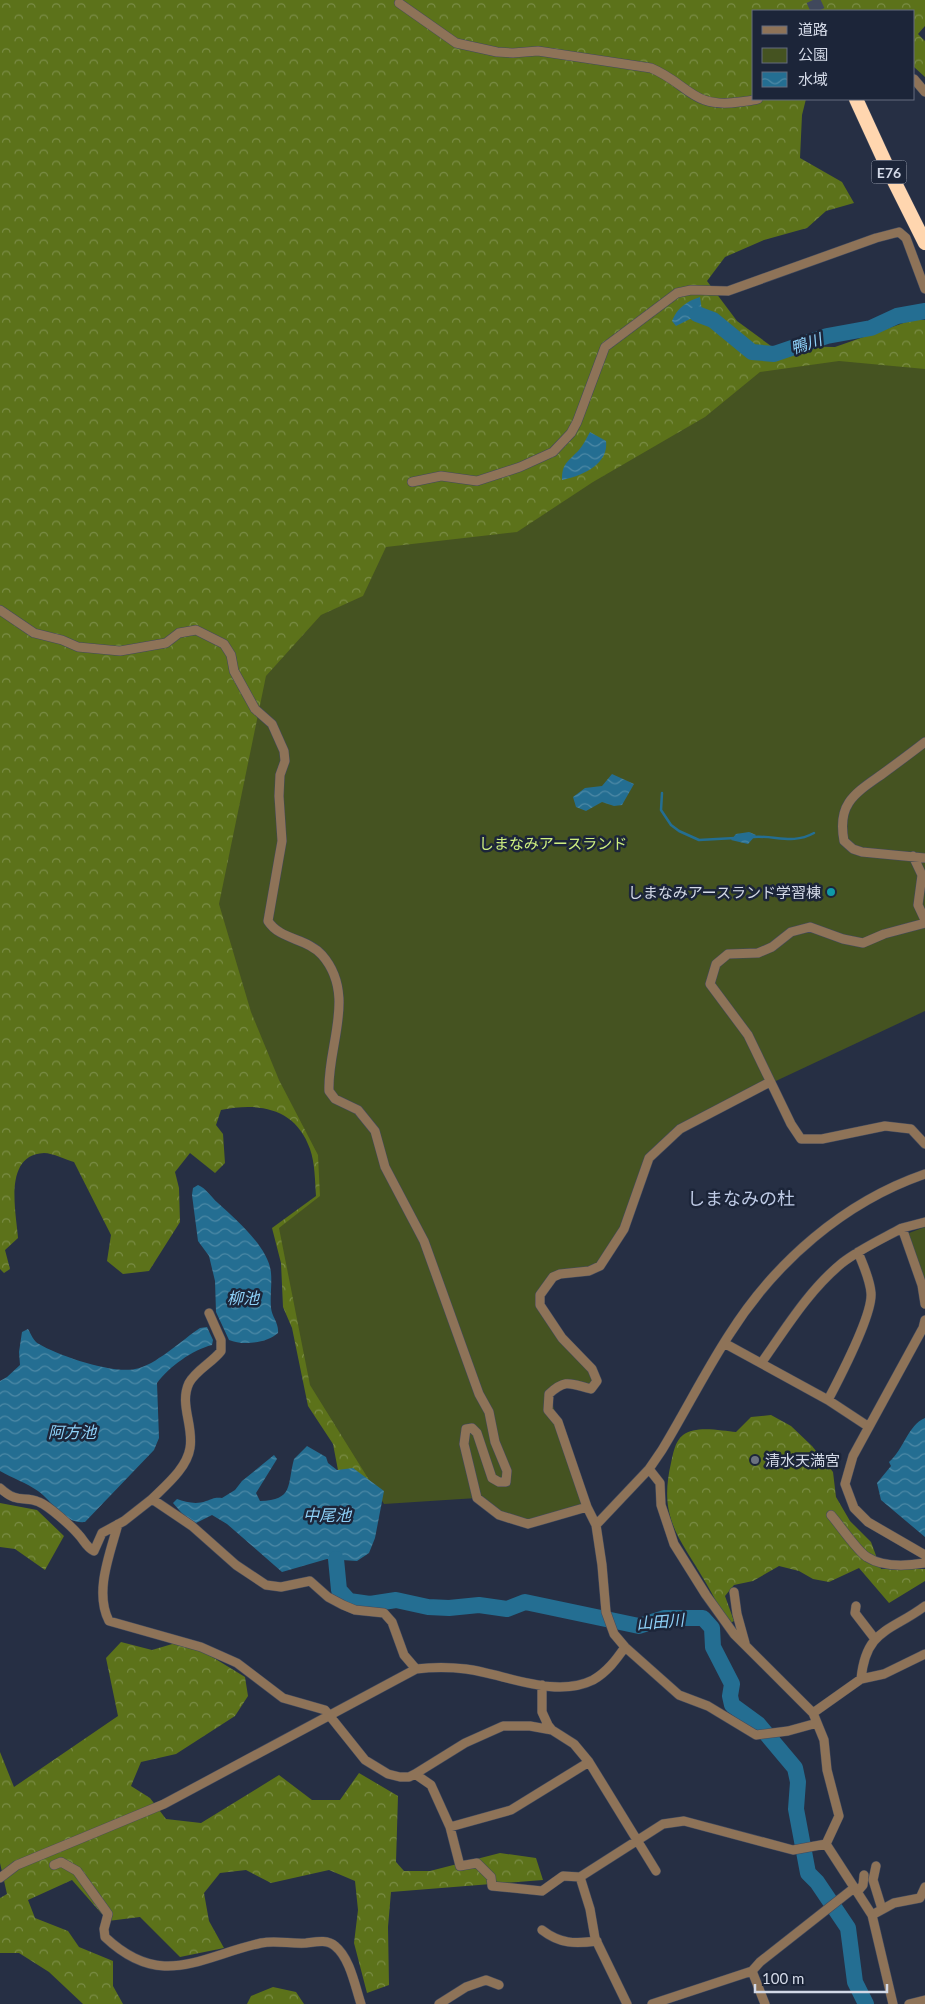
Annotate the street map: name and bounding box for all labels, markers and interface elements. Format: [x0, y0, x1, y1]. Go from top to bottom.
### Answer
legend [752, 10, 915, 100]
text: 道路 [798, 20, 828, 38]
text: 公園 [798, 45, 828, 63]
text: 水域 [798, 70, 828, 88]
road number: E76 [872, 160, 906, 183]
water label: 鴨川 [788, 328, 826, 357]
park label: しまなみアースランド [479, 834, 627, 852]
place label: しまなみアースランド学習棟 [628, 883, 821, 901]
marker: しまなみアースランド学習棟 [825, 886, 837, 898]
district label: しまなみの杜 [687, 1187, 795, 1209]
water label: 柳池 [227, 1288, 261, 1307]
water label: 阿方池 [48, 1422, 98, 1441]
place label: 清水天満宮 [765, 1451, 840, 1469]
marker: 清水天満宮 [749, 1454, 761, 1466]
water label: 中尾池 [303, 1505, 353, 1524]
water label: 山田川 [635, 1609, 687, 1633]
scale bar [755, 1962, 888, 1994]
text: 100 m [762, 1969, 804, 1987]

